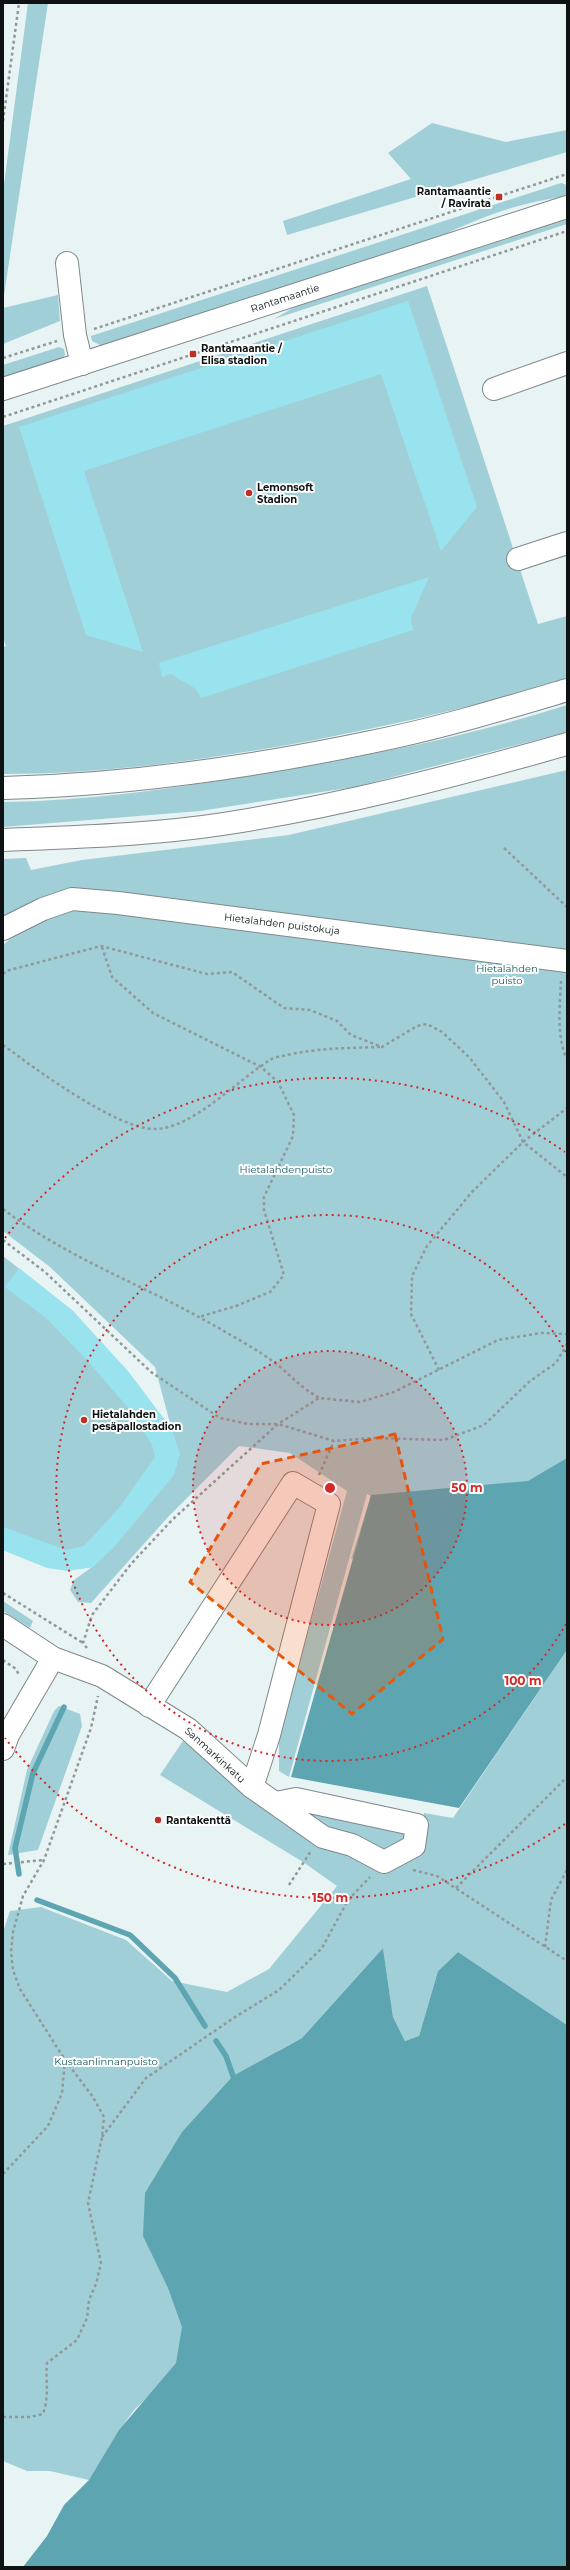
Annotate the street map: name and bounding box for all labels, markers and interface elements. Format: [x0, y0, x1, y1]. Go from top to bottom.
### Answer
place label: Rantamaantie / Ravirata [417, 185, 491, 210]
marker: Rantamaantie / Ravirata [494, 192, 504, 202]
street label: Rantamaantie [249, 281, 321, 315]
place label: Rantamaantie / Elisa stadion [201, 342, 283, 367]
marker: Rantamaantie / Elisa stadion [188, 349, 198, 359]
place label: Lemonsoft Stadion [257, 481, 314, 506]
marker: Lemonsoft Stadion [244, 488, 254, 498]
street label: Hietalahden puistokuja [223, 910, 341, 938]
park label: Hietalahden puisto [476, 962, 538, 987]
park label: Hietalahdenpuisto [240, 1163, 332, 1176]
place label: Hietalahden pesäpallostadion [92, 1408, 181, 1433]
marker: Hietalahden pesäpallostadion [79, 1415, 89, 1425]
text: 50 m [451, 1480, 483, 1495]
centre of rings [323, 1481, 337, 1495]
text: 100 m [505, 1673, 541, 1688]
street label: Sanmarkinkatu [182, 1724, 248, 1786]
place label: Rantakenttä [166, 1814, 231, 1827]
marker: Rantakenttä [153, 1815, 163, 1825]
text: 150 m [312, 1890, 348, 1905]
park label: Kustaanlinnanpuisto [54, 2055, 158, 2068]

